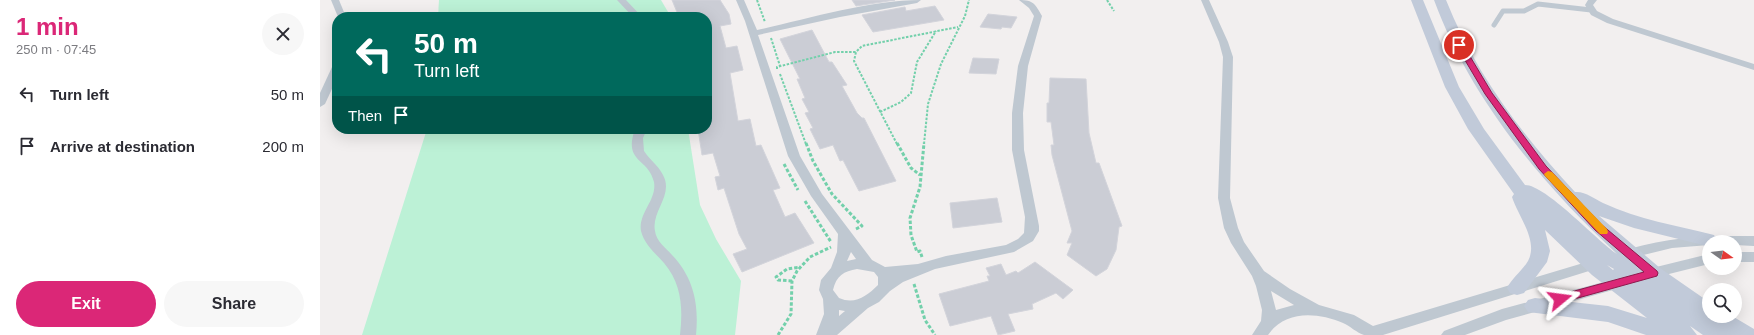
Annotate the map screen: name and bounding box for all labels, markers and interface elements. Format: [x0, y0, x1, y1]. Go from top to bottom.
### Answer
text: 1 min [16, 13, 79, 40]
button: close [262, 13, 304, 55]
icon: left [348, 28, 400, 80]
text: 50 m [414, 28, 478, 59]
pin [1442, 28, 1476, 62]
icon: arrive [1448, 34, 1470, 56]
text: 250 m · 07:45 [16, 42, 96, 57]
text: Turn left [414, 61, 479, 81]
icon: left [16, 83, 38, 105]
text: Turn left [50, 86, 109, 103]
text: 50 m [271, 86, 304, 103]
icon: arrive [390, 104, 412, 126]
text: Then [348, 107, 382, 124]
icon: arrive [16, 135, 38, 157]
text: Arrive at destination [50, 138, 195, 155]
text: 200 m [262, 138, 304, 155]
north arrow [1702, 235, 1742, 275]
map controls [1702, 235, 1742, 323]
position arrow [1539, 278, 1581, 320]
button: Exit [16, 281, 156, 327]
button: Share [164, 281, 304, 327]
button: search [1702, 283, 1742, 323]

